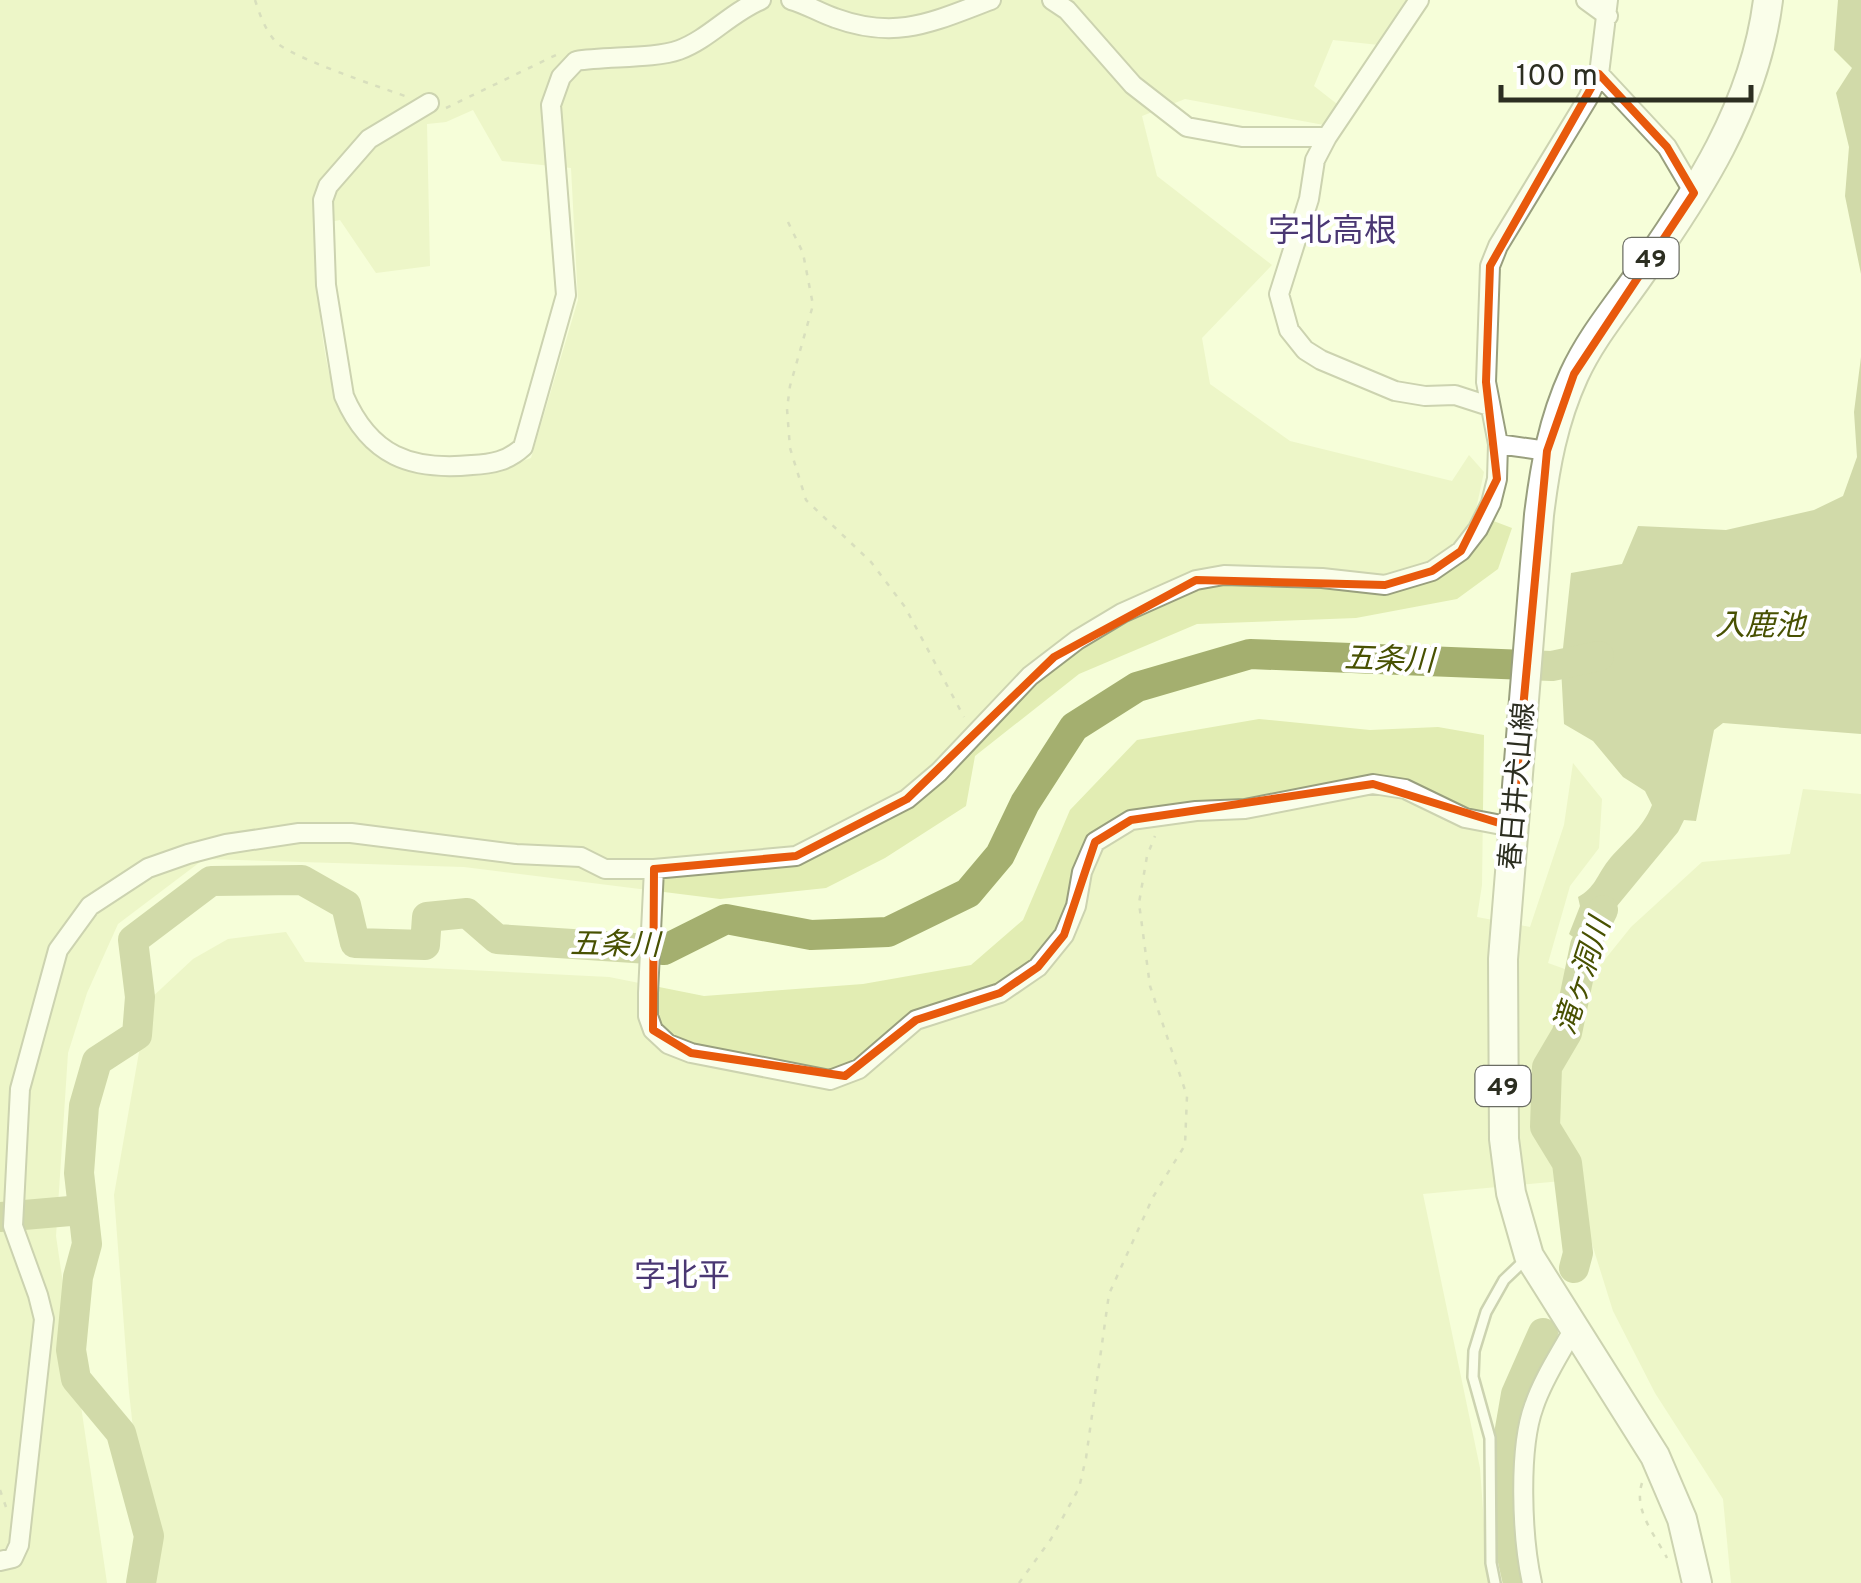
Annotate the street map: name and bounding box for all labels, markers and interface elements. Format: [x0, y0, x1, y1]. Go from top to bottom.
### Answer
scale bar [1501, 40, 1751, 102]
text: 100 m [1516, 59, 1598, 96]
district label: 字北高根 [1268, 213, 1396, 253]
road number: 49 [1624, 238, 1678, 278]
water label: 入鹿池 [1715, 609, 1808, 646]
water label: 五条川 [1343, 641, 1438, 682]
street label: 春日井犬山線 [1494, 701, 1544, 872]
water label: 滝ヶ洞川 [1548, 911, 1621, 1040]
water label: 五条川 [570, 927, 663, 966]
road number: 49 [1476, 1066, 1530, 1106]
district label: 字北平 [634, 1258, 730, 1298]

